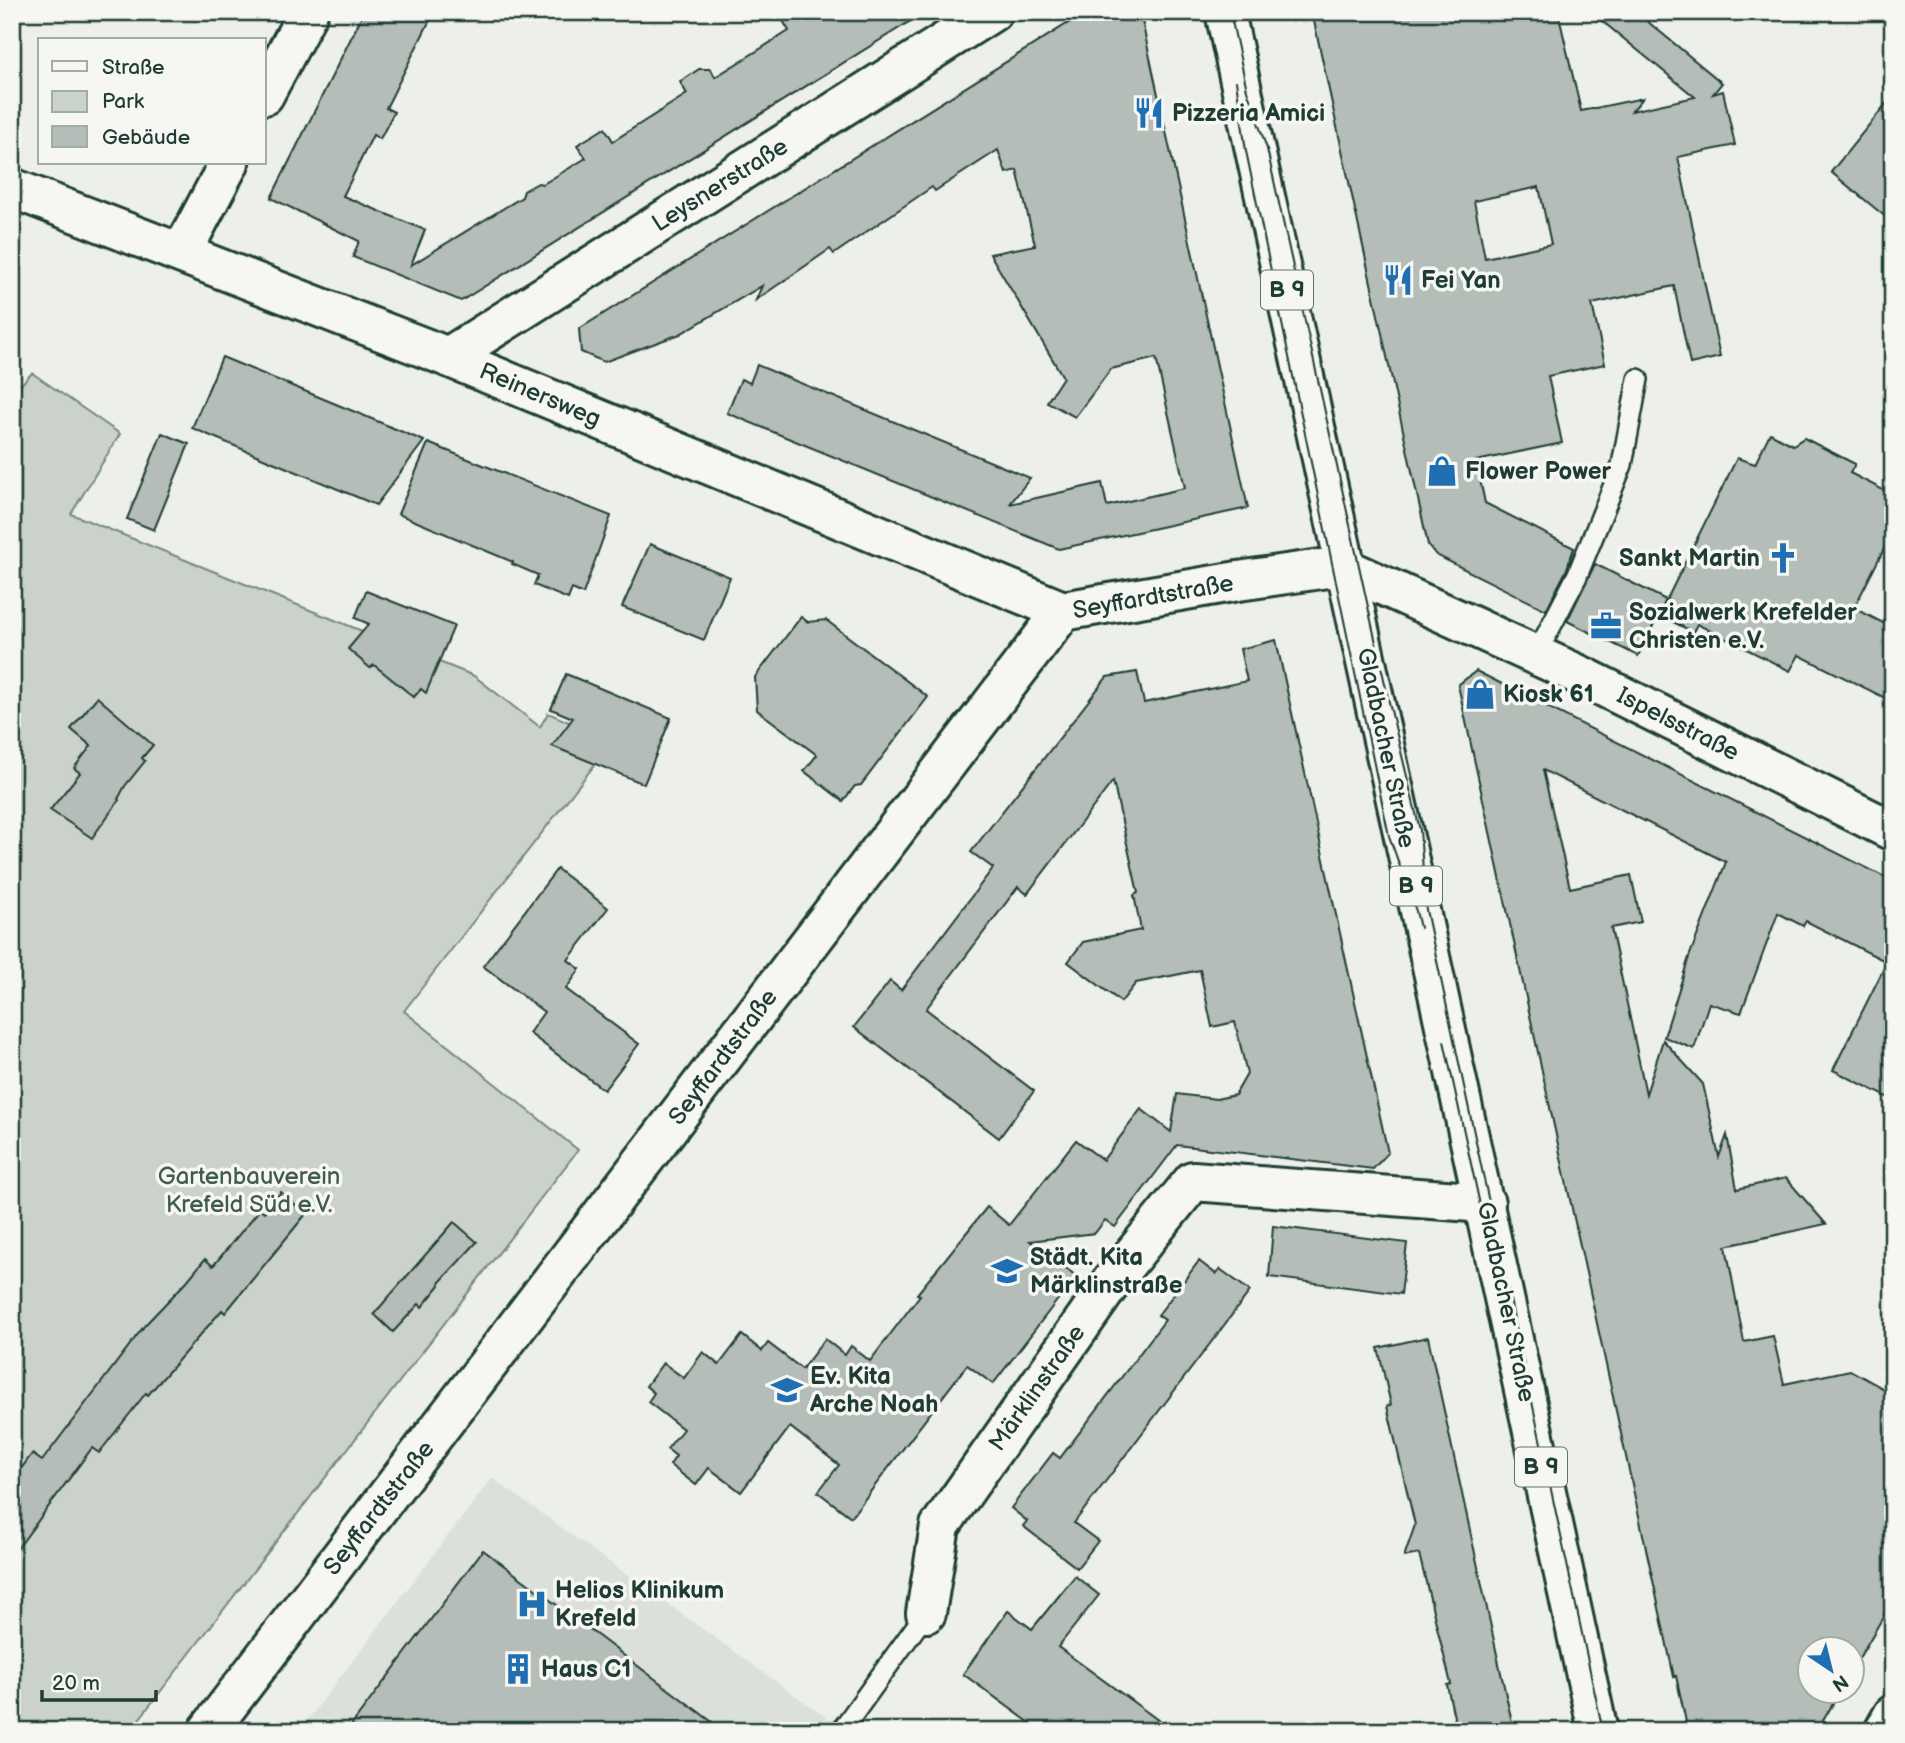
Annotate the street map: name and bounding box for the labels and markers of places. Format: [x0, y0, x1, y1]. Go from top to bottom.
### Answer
restaurant icon: Pizzeria Amici [1132, 96, 1166, 130]
place label: Pizzeria Amici [1172, 99, 1325, 128]
restaurant icon: Fei Yan [1381, 263, 1415, 297]
place label: Fei Yan [1421, 266, 1501, 295]
shop icon: Flower Power [1425, 454, 1459, 488]
place label: Flower Power [1465, 457, 1611, 486]
church icon: Sankt Martin [1766, 541, 1800, 575]
place label: Sankt Martin [1619, 544, 1760, 573]
place label: Sozialwerk Krefelder Christen e.V. [1629, 598, 1857, 655]
office icon: Sozialwerk Krefelder Christen e.V. [1589, 609, 1623, 643]
shop icon: Kiosk 61 [1463, 677, 1497, 711]
place label: Kiosk 61 [1503, 680, 1594, 709]
place label: Städt. Kita Märklinstraße [1030, 1243, 1183, 1300]
school or university icon: Städt. Kita Märklinstraße [990, 1254, 1024, 1288]
place label: Ev. Kita Arche Noah [809, 1362, 938, 1419]
school or university icon: Ev. Kita Arche Noah [770, 1373, 804, 1407]
place label: Helios Klinikum Krefeld [555, 1576, 724, 1633]
hospital icon: Helios Klinikum Krefeld [515, 1587, 549, 1621]
building icon: Haus C1 [501, 1652, 535, 1686]
place label: Haus C1 [541, 1655, 631, 1684]

